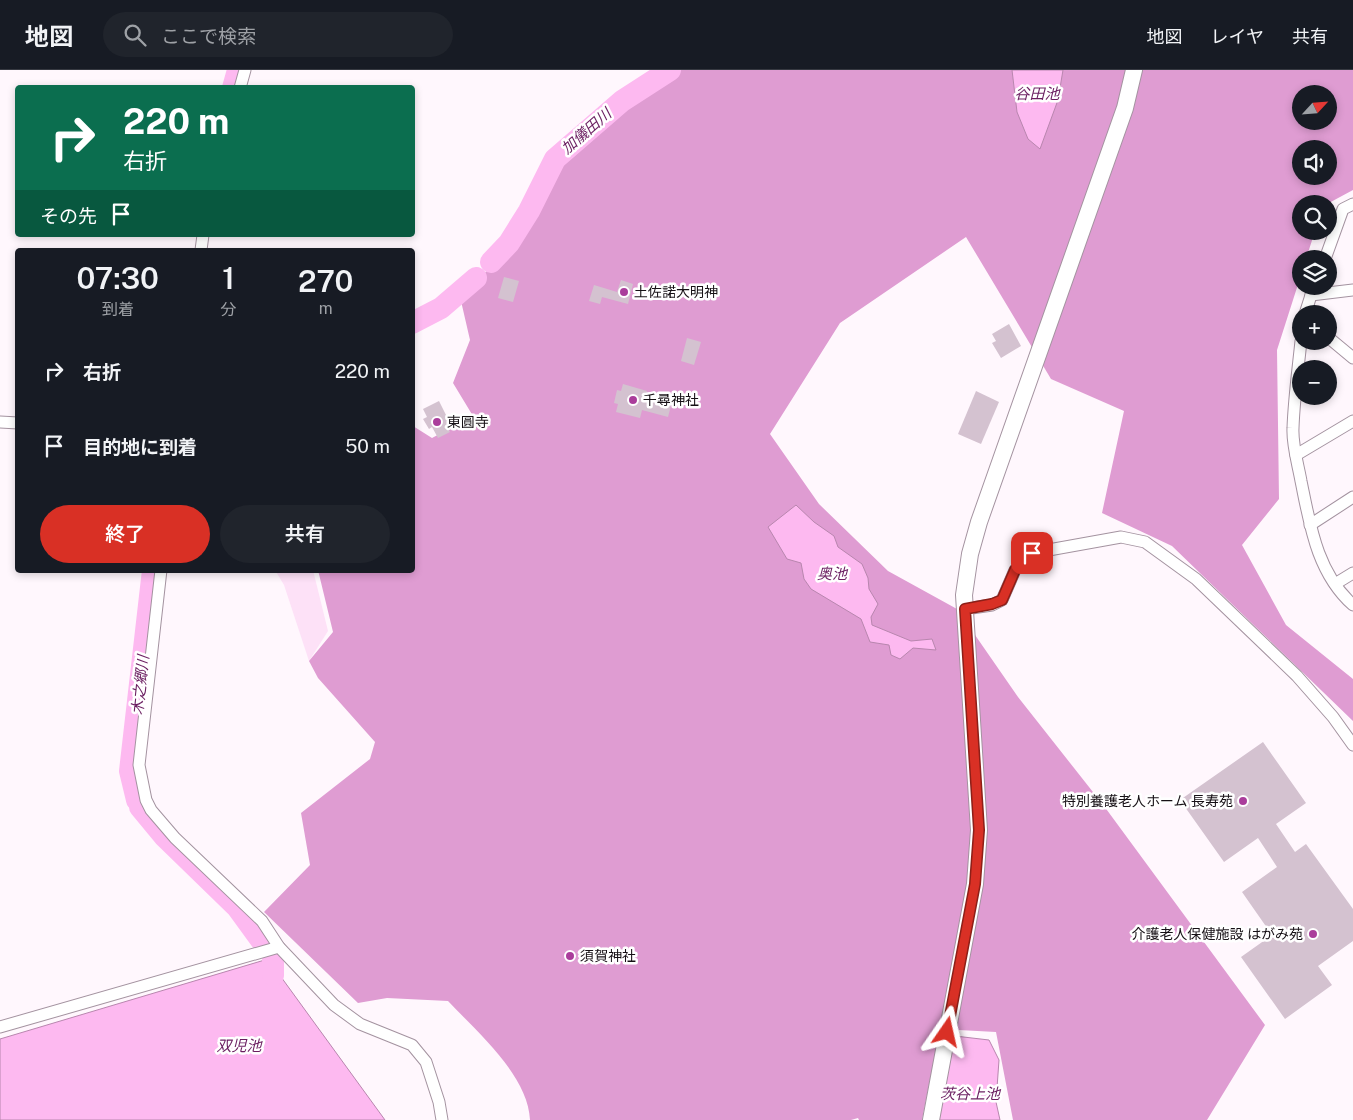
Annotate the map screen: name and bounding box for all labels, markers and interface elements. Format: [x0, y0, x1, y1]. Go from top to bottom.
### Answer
search box [103, 12, 453, 57]
icon: search [121, 21, 149, 49]
text: 地図 [25, 22, 73, 50]
text: ここで検索 [161, 25, 256, 47]
text: 地図 [1147, 26, 1183, 47]
text: レイヤ [1211, 26, 1264, 47]
text: 共有 [1292, 26, 1328, 47]
water label: 谷田池 [1014, 85, 1061, 102]
north arrow [1292, 85, 1338, 130]
map controls [1292, 85, 1337, 405]
text: 220 m [123, 101, 229, 142]
water label: 加儀田川 [558, 104, 616, 157]
icon: right [40, 105, 105, 170]
button: sound [1292, 140, 1337, 185]
text: 右折 [123, 148, 167, 174]
button: search [1292, 195, 1337, 240]
icon: arrive [107, 200, 135, 228]
text: その先 [40, 205, 97, 227]
button: layers [1292, 250, 1337, 295]
text: 07:30 [77, 260, 159, 296]
text: 1 [222, 260, 235, 296]
text: 270 [298, 263, 353, 299]
place label: 土佐諾大明神 [634, 284, 718, 300]
marker: 土佐諾大明神 [618, 286, 630, 298]
text: m [319, 299, 333, 318]
text: 到着 [102, 300, 134, 319]
text: 分 [221, 300, 237, 319]
button: + [1292, 305, 1337, 350]
icon: right [40, 357, 68, 385]
text: 220 m [335, 360, 390, 382]
button: − [1292, 360, 1337, 405]
text: 右折 [83, 361, 121, 383]
place label: 千尋神社 [643, 392, 699, 408]
marker: 千尋神社 [627, 394, 639, 406]
place label: 東圓寺 [447, 414, 489, 430]
marker: 東圓寺 [431, 416, 443, 428]
icon: arrive [40, 432, 68, 460]
text: 50 m [345, 435, 390, 457]
text: 目的地に到着 [83, 436, 197, 458]
button: 終了 [40, 505, 210, 563]
button: 共有 [220, 505, 390, 563]
pin [1011, 532, 1053, 574]
icon: arrive [1018, 539, 1046, 567]
water label: 奥池 [817, 565, 849, 582]
water label: 木之郷川 [128, 652, 152, 716]
place label: 特別養護老人ホーム 長寿苑 [1062, 793, 1233, 809]
marker: 特別養護老人ホーム 長寿苑 [1237, 795, 1249, 807]
place label: 介護老人保健施設 はがみ苑 [1132, 926, 1303, 942]
marker: 介護老人保健施設 はがみ苑 [1307, 928, 1319, 940]
place label: 須賀神社 [580, 948, 636, 964]
marker: 須賀神社 [564, 950, 576, 962]
position arrow [920, 1005, 972, 1057]
water label: 双児池 [216, 1037, 263, 1054]
water label: 茨谷上池 [940, 1085, 1002, 1102]

